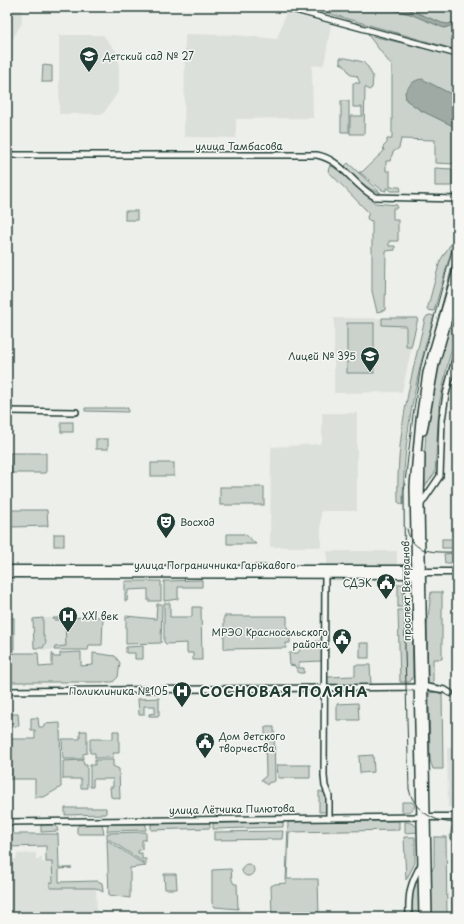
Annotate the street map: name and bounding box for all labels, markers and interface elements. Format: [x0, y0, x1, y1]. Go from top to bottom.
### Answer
school or university icon: Детский сад № 27 [78, 45, 100, 73]
place label: Детский сад № 27 [102, 48, 194, 63]
street label: улица Тамбасова [195, 138, 283, 153]
school or university icon: Лицей № 395 [359, 345, 381, 373]
place label: Лицей № 395 [288, 348, 356, 363]
theatre icon: Восход [155, 511, 177, 539]
place label: Восход [180, 514, 215, 529]
street label: проспект Ветеранов [397, 541, 414, 641]
street label: улица Пограничника Гарькавого [134, 557, 296, 572]
public building icon: СДЭК [375, 572, 397, 600]
place label: СДЭК [343, 575, 372, 590]
hospital icon: XXI век [57, 605, 79, 633]
place label: XXI век [82, 608, 118, 623]
place label: МРЭО Красносельского района [212, 624, 329, 651]
public building icon: МРЭО Красносельского района [331, 627, 353, 655]
hospital icon: Поликлиника №105 [171, 680, 193, 708]
district label: СОСНОВАЯ ПОЛЯНА [200, 681, 368, 702]
place label: Поликлиника №105 [69, 683, 168, 698]
place label: Дом детского творчества [218, 728, 286, 755]
public building icon: Дом детского творчества [194, 731, 216, 759]
street label: улица Лётчика Пилютова [169, 800, 296, 817]

